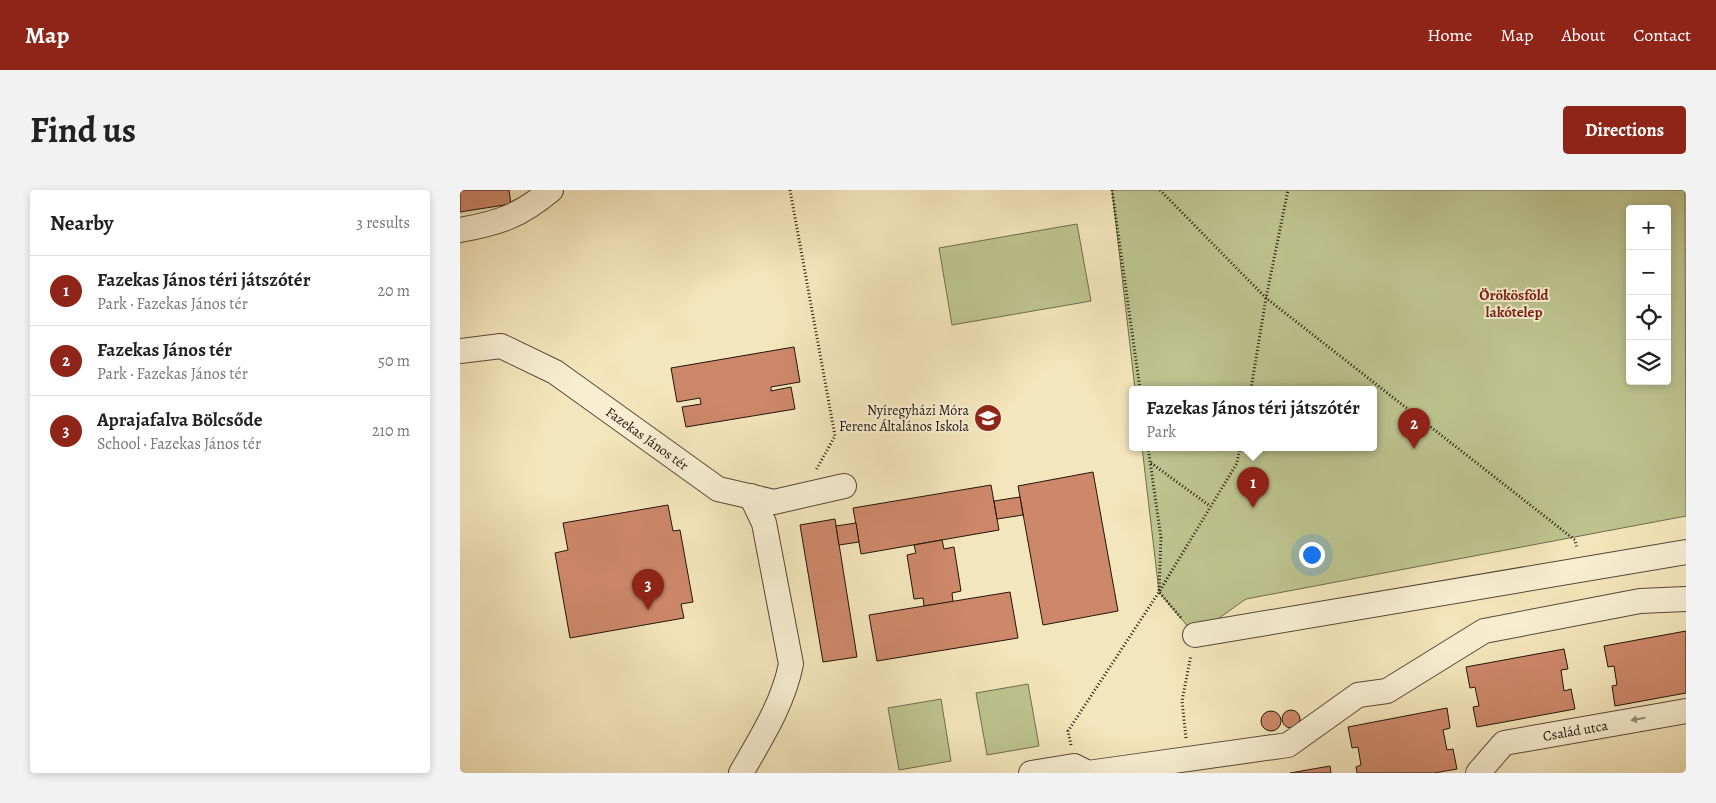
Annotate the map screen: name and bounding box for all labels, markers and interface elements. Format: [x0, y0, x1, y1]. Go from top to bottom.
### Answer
text: Map [25, 19, 69, 51]
text: Home [1427, 23, 1472, 47]
text: Map [1500, 23, 1533, 47]
text: About [1561, 23, 1605, 47]
text: Contact [1633, 23, 1691, 47]
text: Find us [30, 106, 136, 154]
button: Directions [1563, 106, 1686, 154]
map controls [1626, 205, 1671, 385]
button: + [1626, 205, 1671, 250]
text: Nearby [50, 209, 113, 237]
text: 3 results [356, 212, 410, 234]
button: − [1626, 250, 1671, 295]
text: Fazekas János téri játszótér [97, 267, 310, 293]
text: 1 [63, 280, 69, 302]
text: 20 m [377, 280, 410, 302]
district label: Örökösföld lakótelep [1479, 285, 1550, 322]
text: Park · Fazekas János tér [97, 293, 248, 315]
button: locate [1626, 295, 1671, 340]
text: Fazekas János tér [97, 337, 232, 363]
button: layers [1626, 340, 1671, 385]
text: 2 [62, 350, 70, 372]
text: 50 m [378, 350, 410, 372]
text: Park · Fazekas János tér [97, 363, 248, 385]
popup [1129, 386, 1377, 451]
text: Fazekas János téri játszótér [1146, 395, 1360, 421]
place label: Nyíregyházi Móra Ferenc Általános Iskola [839, 401, 969, 436]
street label: Fazekas János tér [602, 402, 693, 475]
school or university icon: Nyíregyházi Móra Ferenc Általános Iskola [973, 403, 1003, 433]
text: Aprajafalva Bölcsőde [97, 407, 263, 433]
pin: 2 [1398, 408, 1430, 449]
text: 3 [63, 420, 69, 442]
text: 210 m [372, 420, 410, 442]
text: Park [1146, 421, 1176, 443]
text: School · Fazekas János tér [97, 433, 261, 455]
pin: 1 [1237, 467, 1269, 508]
your location [1299, 542, 1325, 568]
pin: 3 [632, 569, 664, 610]
street label: Család utca [1541, 715, 1610, 746]
one-way arrow [1630, 716, 1646, 724]

